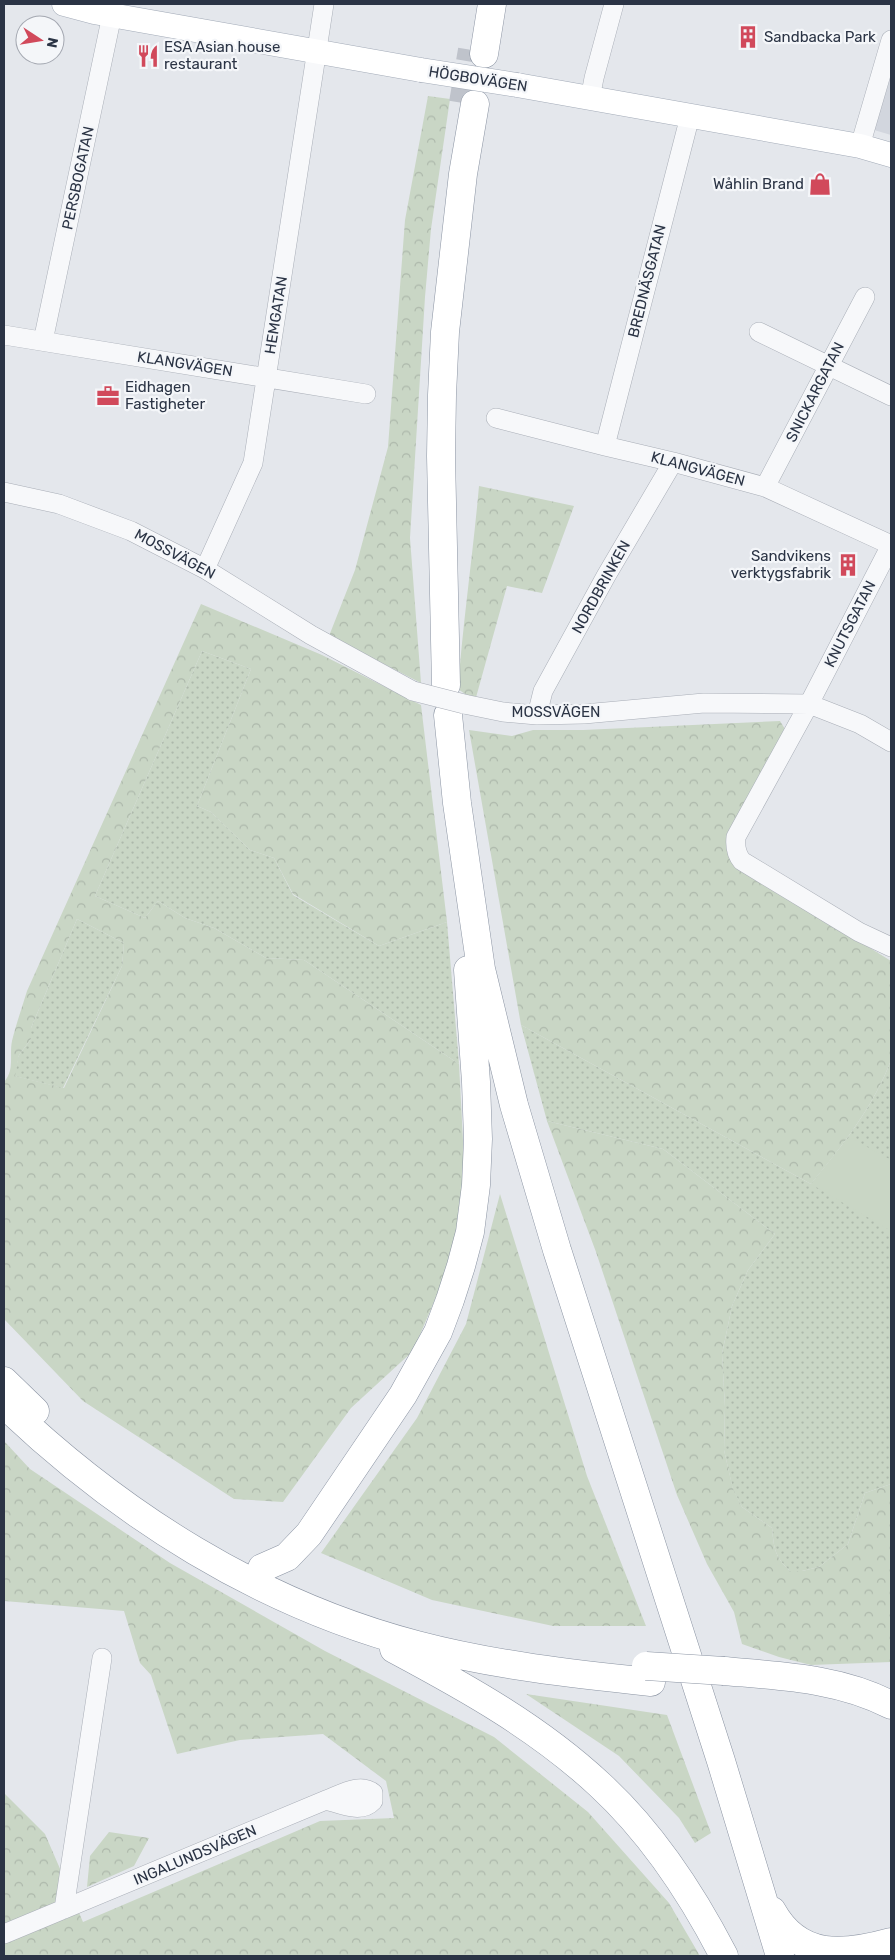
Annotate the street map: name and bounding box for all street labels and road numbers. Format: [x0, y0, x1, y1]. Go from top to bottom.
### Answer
street label: HÖGBOVÄGEN [427, 62, 529, 96]
street label: PERSBOGATAN [58, 125, 98, 231]
street label: BREDNÄSGATAN [624, 223, 670, 339]
street label: HEMGATAN [261, 275, 291, 355]
street label: SNICKARGATAN [782, 339, 848, 445]
street label: KLANGVÄGEN [136, 348, 234, 380]
street label: KLANGVÄGEN [649, 448, 747, 490]
street label: MOSSVÄGEN [131, 525, 219, 583]
street label: NORDBRINKEN [568, 537, 634, 637]
street label: KNUTSGATAN [820, 578, 880, 670]
street label: MOSSVÄGEN [511, 703, 601, 721]
street label: INGALUNDSVÄGEN [131, 1821, 259, 1889]

